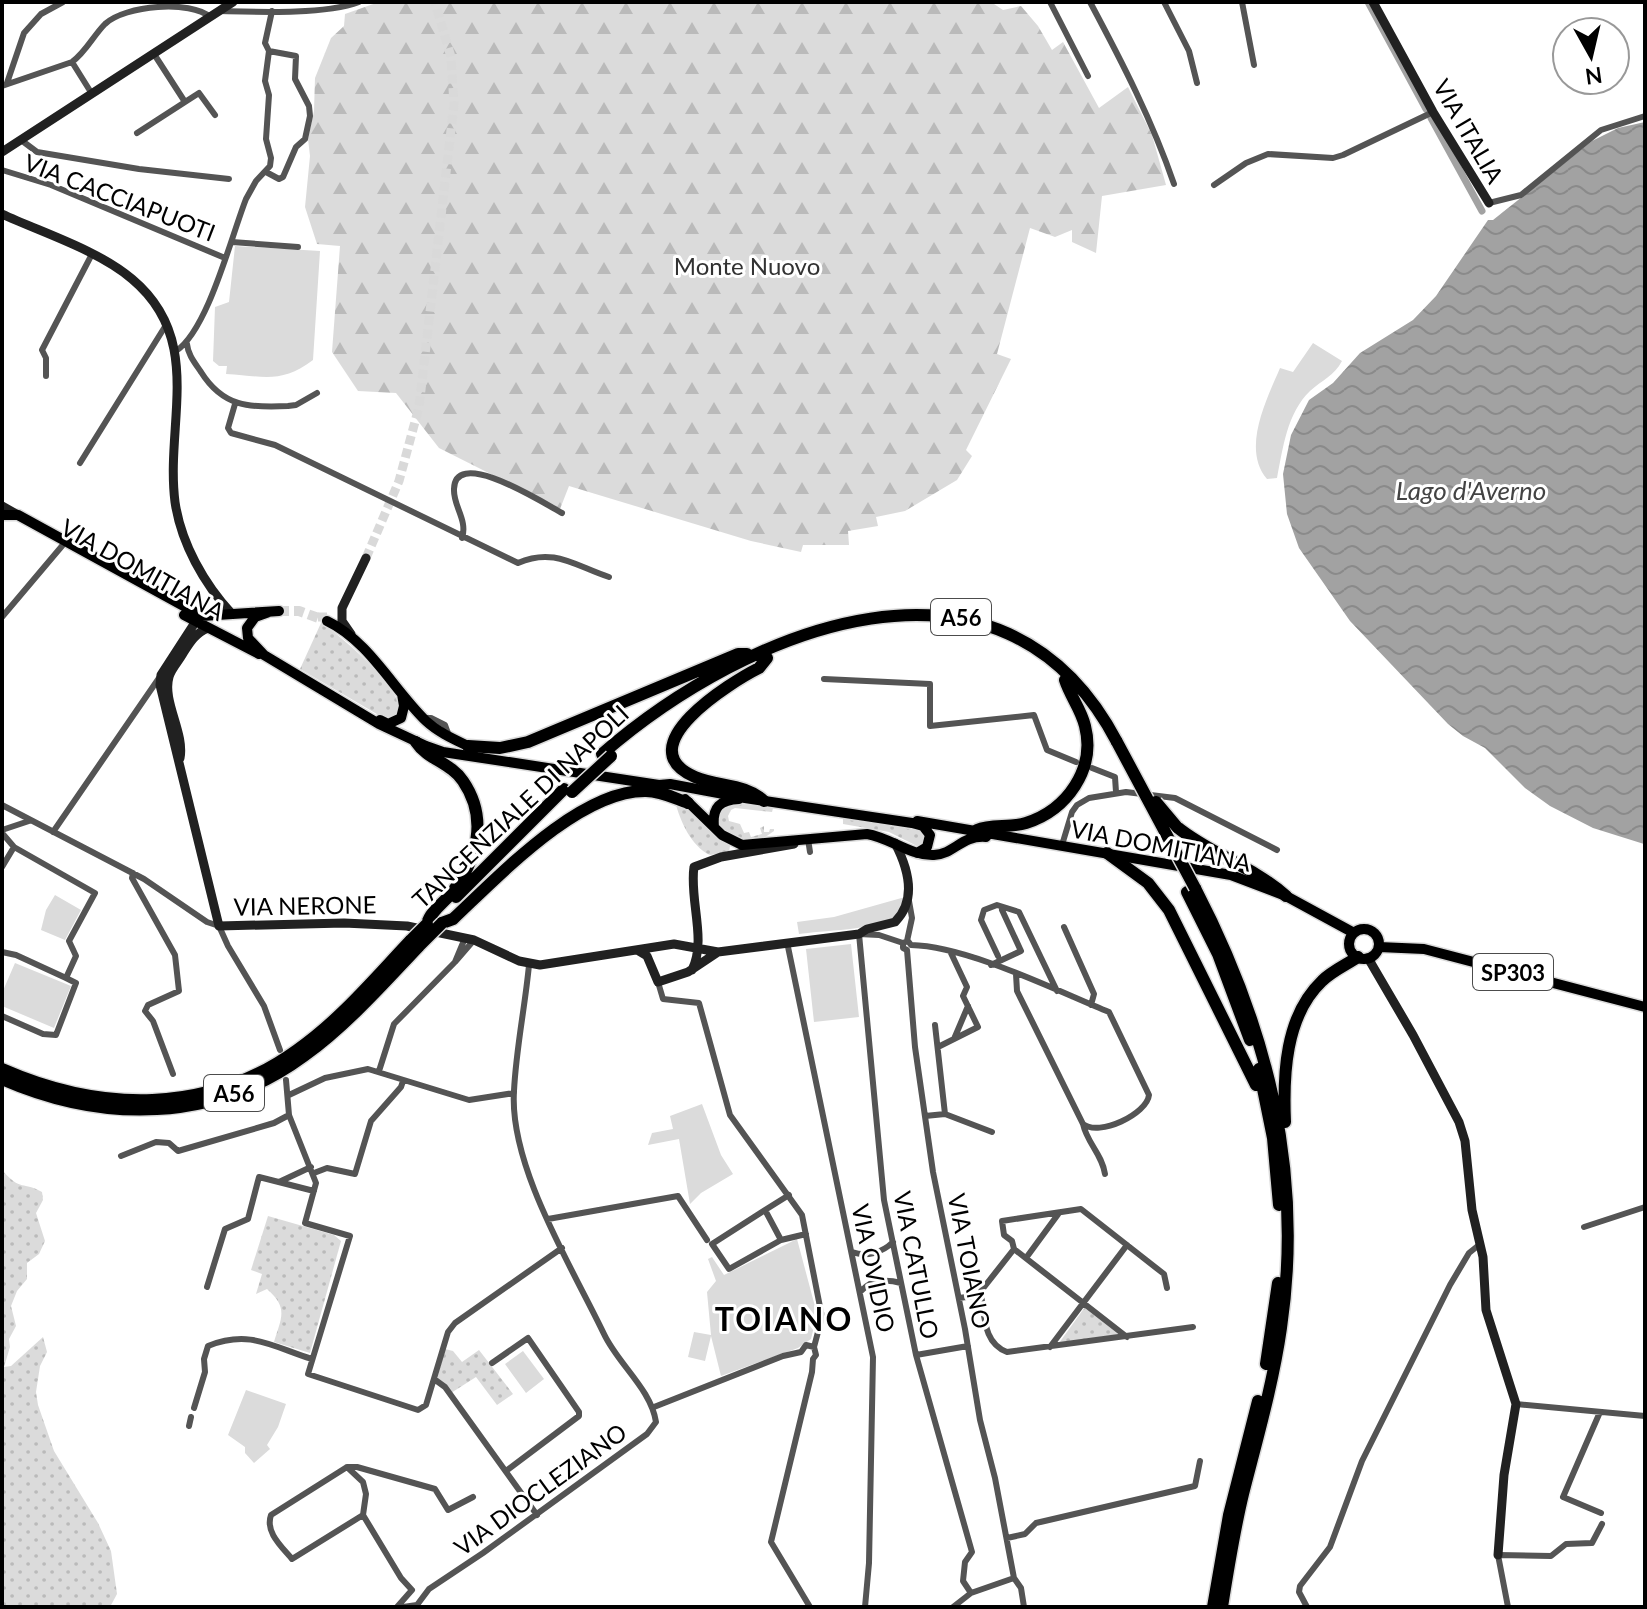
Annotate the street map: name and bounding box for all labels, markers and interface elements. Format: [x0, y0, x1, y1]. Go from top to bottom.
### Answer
north arrow [1551, 16, 1631, 96]
text: N [1584, 62, 1604, 91]
street label: VIA ITALIA [1428, 74, 1511, 189]
street label: VIA CACCIAPUOTI [20, 147, 220, 247]
park label: Monte Nuovo [674, 251, 820, 280]
water label: Lago d'Averno [1396, 474, 1546, 506]
street label: VIA DOMITIANA [56, 512, 231, 626]
road number: A56 [931, 599, 991, 635]
street label: TANGENZIALE DI NAPOLI [406, 698, 634, 914]
street label: VIA DOMITIANA [1069, 813, 1254, 877]
street label: VIA NERONE [233, 889, 377, 921]
road number: SP303 [1473, 954, 1553, 990]
road number: A56 [204, 1075, 264, 1111]
street label: VIA CATULLO [888, 1189, 946, 1341]
street label: VIA TOIANO [943, 1191, 997, 1331]
street label: VIA OVIDIO [846, 1201, 902, 1335]
district label: TOIANO [715, 1299, 853, 1338]
street label: VIA DIOCLEZIANO [448, 1417, 632, 1561]

